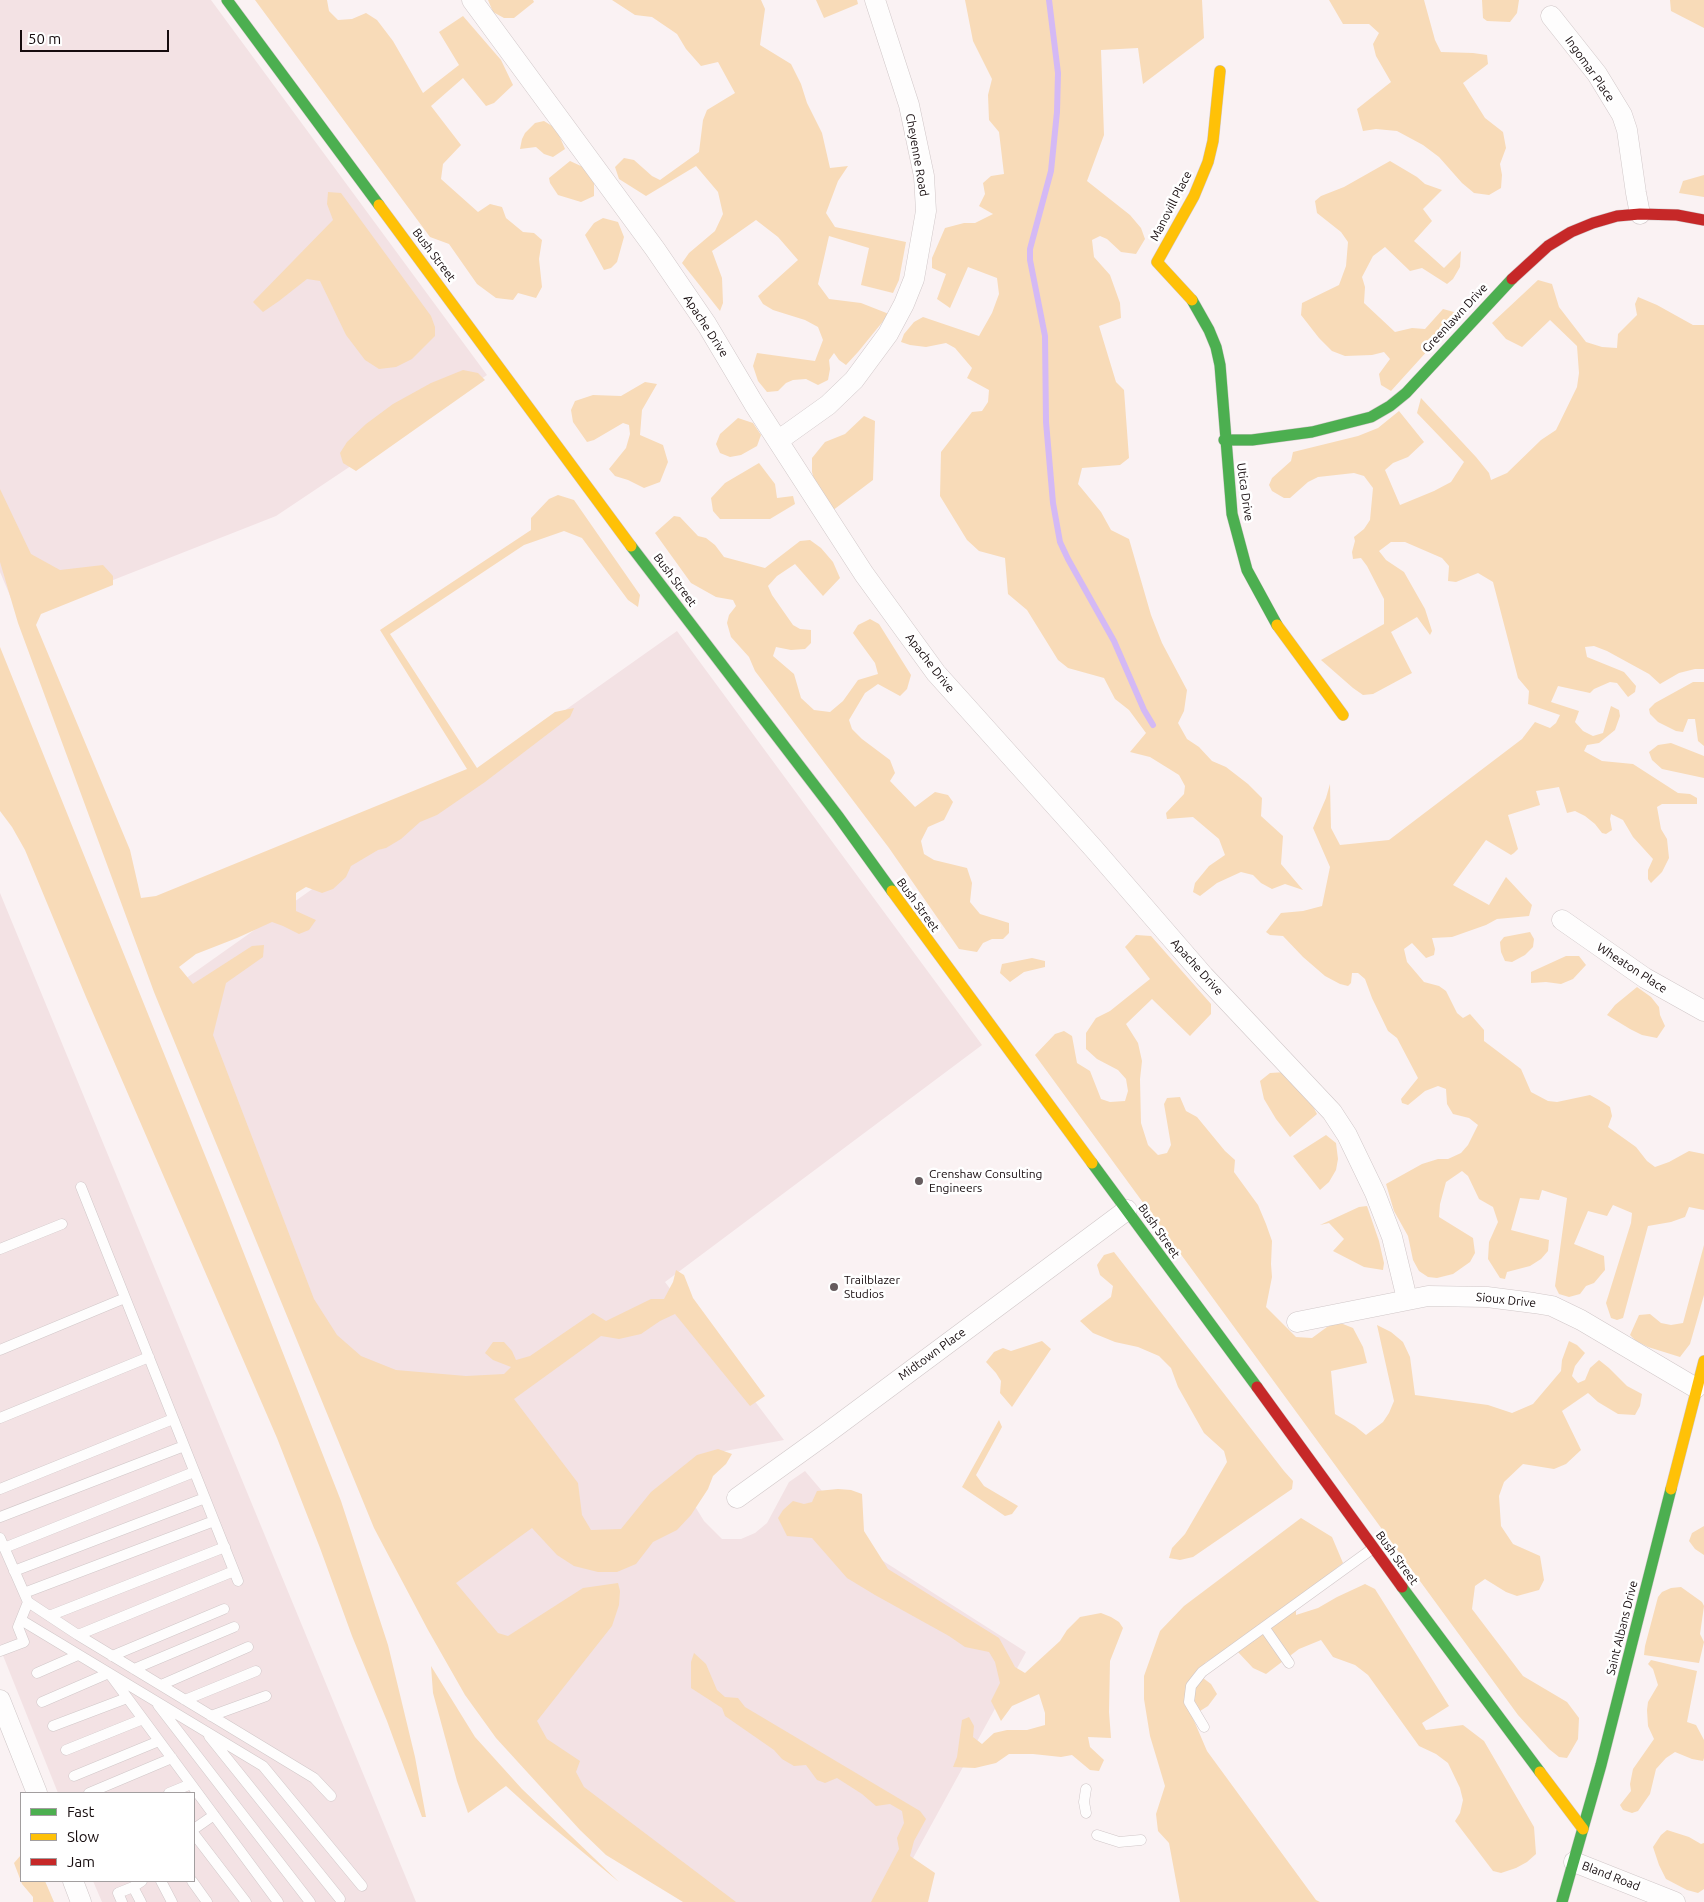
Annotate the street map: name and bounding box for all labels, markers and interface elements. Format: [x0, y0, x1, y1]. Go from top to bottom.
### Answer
scale bar [22, 20, 171, 52]
text: 50 m [28, 30, 61, 47]
street label: Ingomar Place [1562, 34, 1618, 104]
street label: Cheyenne Road [903, 112, 931, 198]
street label: Manovill Place [1147, 168, 1195, 244]
street label: Bush Street [409, 226, 459, 284]
street label: Greenlawn Drive [1419, 280, 1491, 356]
street label: Apache Drive [681, 292, 731, 360]
street label: Utica Drive [1234, 462, 1256, 522]
street label: Bush Street [650, 551, 700, 609]
street label: Apache Drive [902, 631, 958, 695]
street label: Bush Street [894, 875, 942, 935]
street label: Apache Drive [1168, 936, 1226, 998]
street label: Wheaton Place [1594, 940, 1670, 996]
place label: Crenshaw Consulting Engineers [929, 1167, 1042, 1195]
marker: Crenshaw Consulting Engineers [913, 1175, 925, 1187]
street label: Bush Street [1135, 1201, 1183, 1261]
place label: Trailblazer Studios [844, 1273, 900, 1301]
marker: Trailblazer Studios [828, 1281, 840, 1293]
street label: Sioux Drive [1475, 1290, 1537, 1310]
street label: Midtown Place [896, 1325, 968, 1383]
street label: Bush Street [1373, 1528, 1421, 1588]
street label: Saint Albans Drive [1603, 1579, 1641, 1677]
legend [20, 1792, 195, 1882]
text: Fast [67, 1803, 94, 1820]
text: Slow [67, 1828, 99, 1845]
text: Jam [67, 1853, 95, 1870]
street label: Bland Road [1580, 1858, 1642, 1894]

